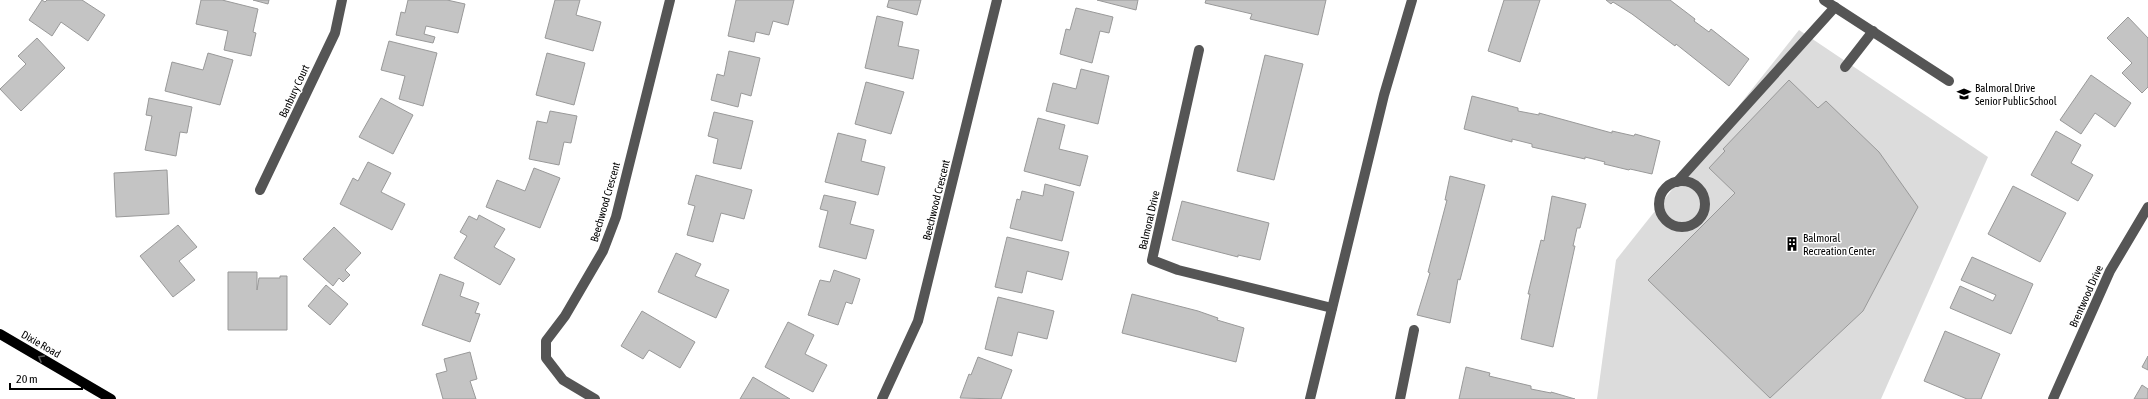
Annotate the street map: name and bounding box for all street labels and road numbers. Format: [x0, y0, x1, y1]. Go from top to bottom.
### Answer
street label: Banbury Court [276, 63, 312, 119]
street label: Beechwood Crescent [920, 158, 952, 242]
street label: Beechwood Crescent [588, 161, 622, 243]
street label: Balmoral Drive [1136, 189, 1162, 251]
street label: Brentwood Drive [2067, 263, 2105, 329]
street label: Dixie Road [19, 328, 63, 360]

